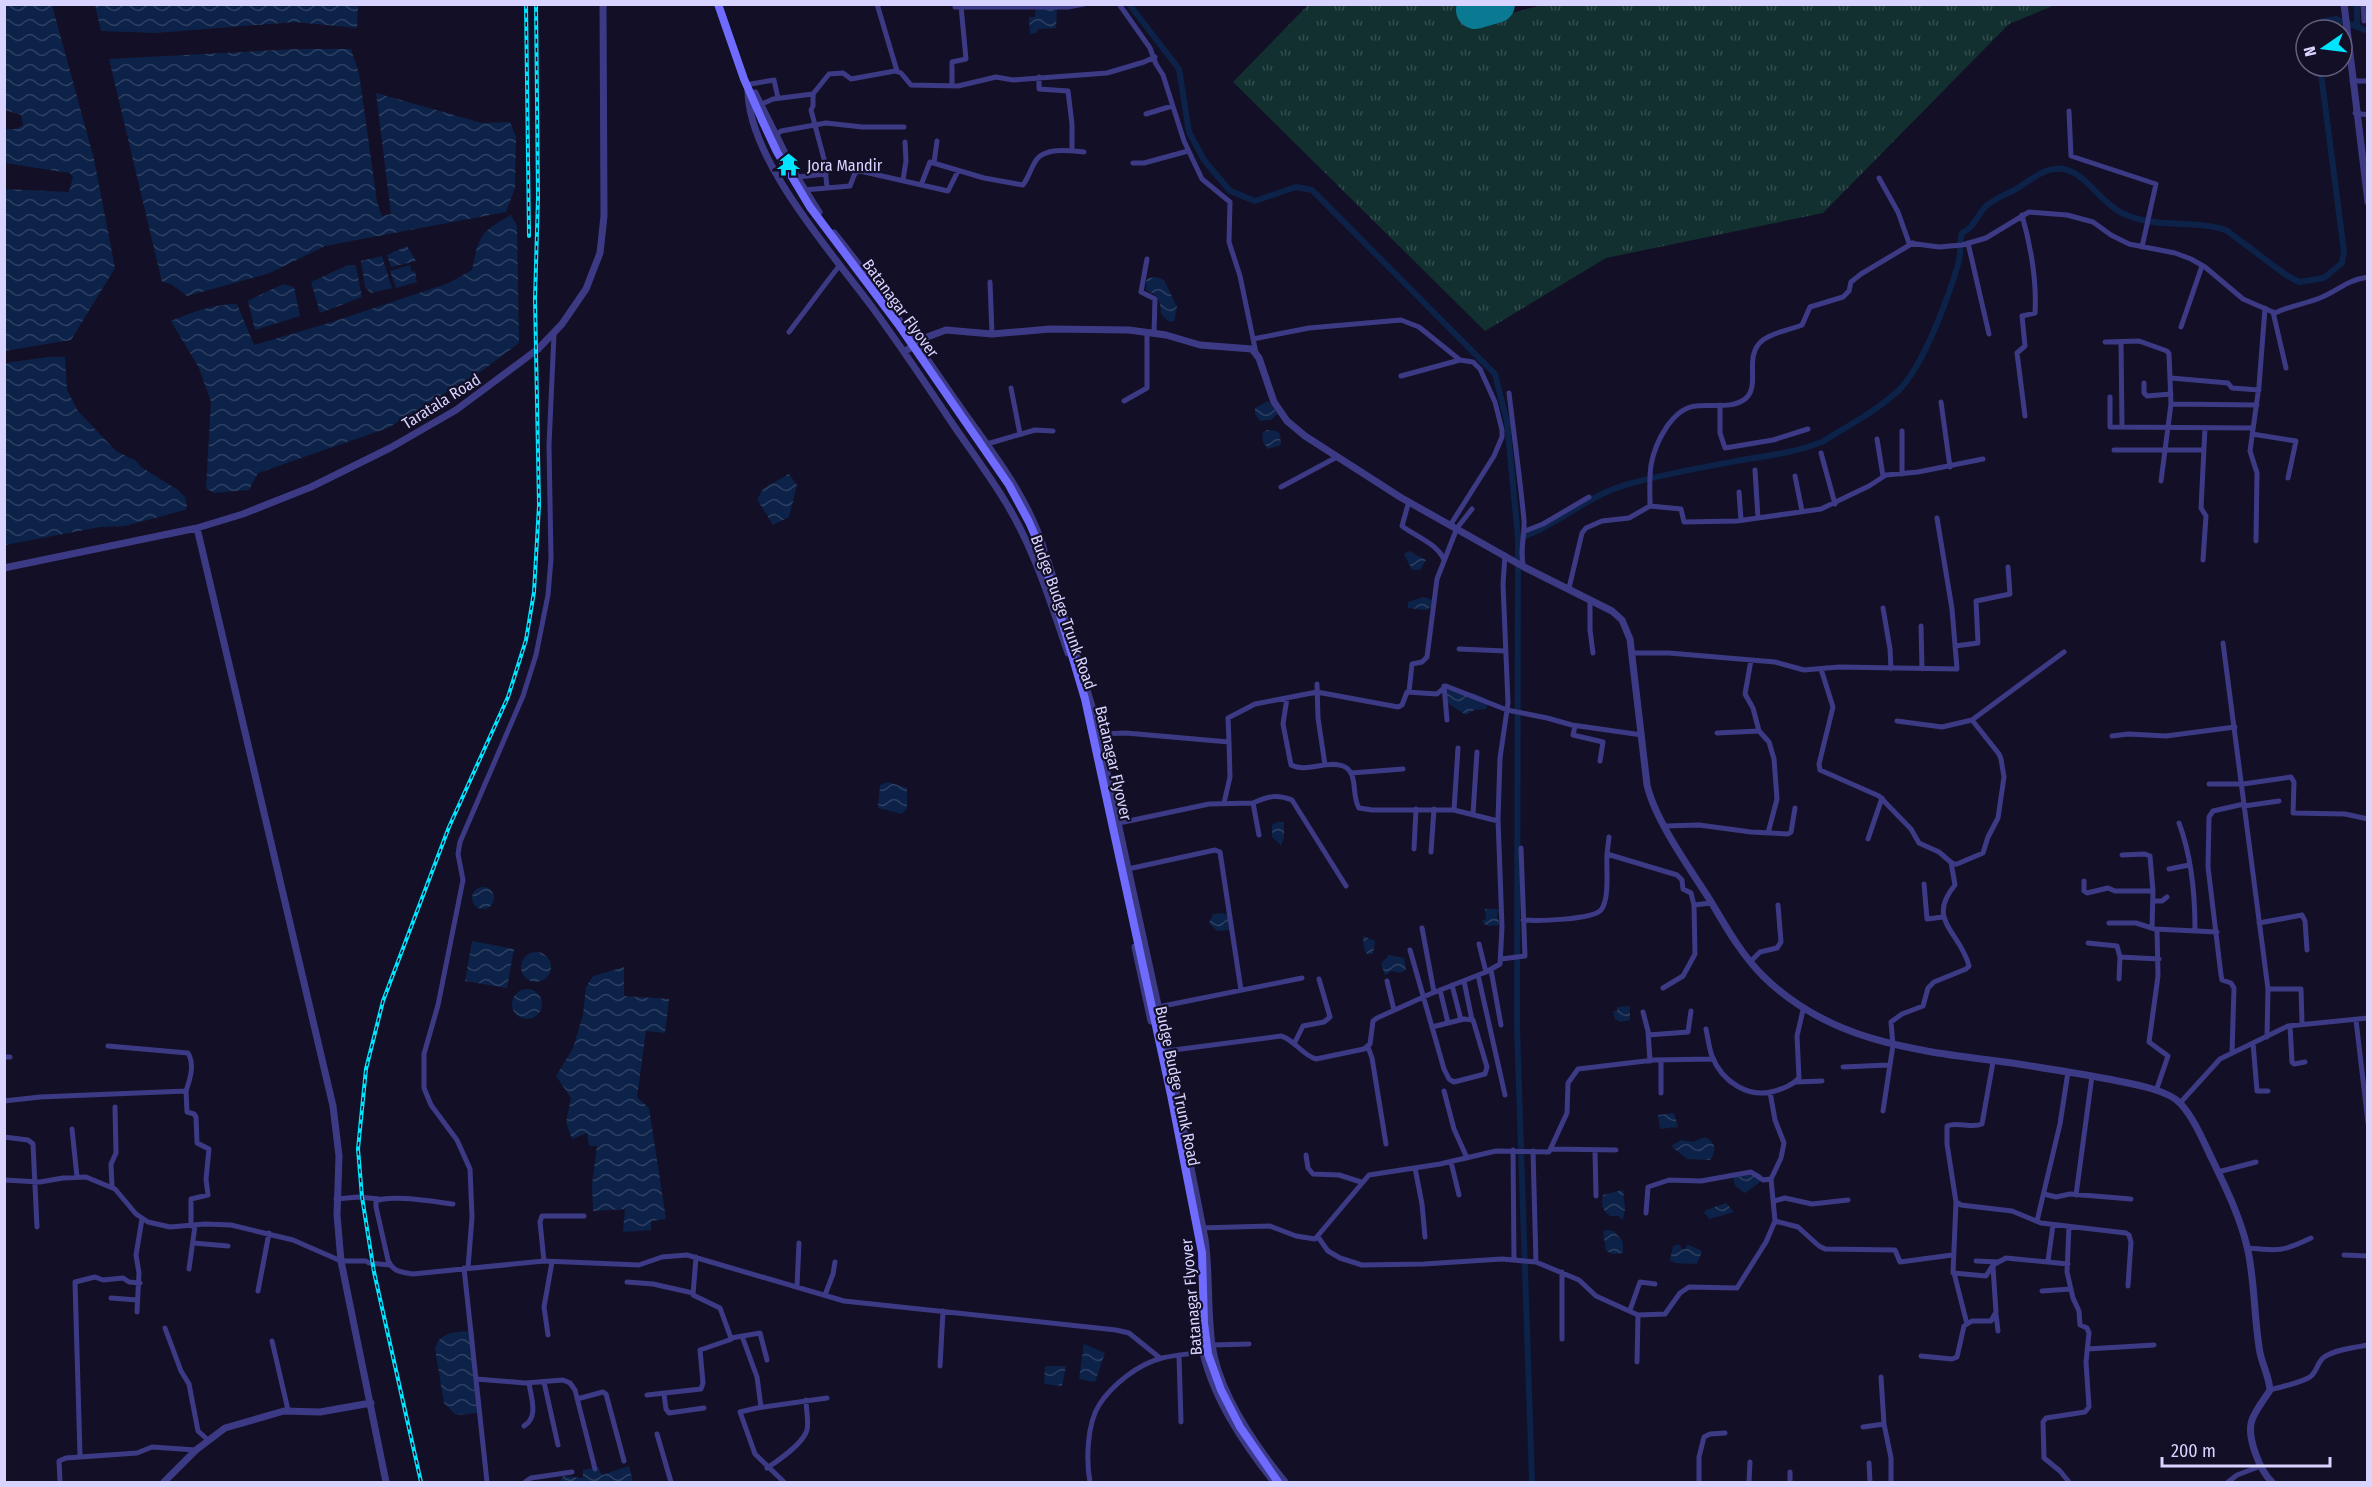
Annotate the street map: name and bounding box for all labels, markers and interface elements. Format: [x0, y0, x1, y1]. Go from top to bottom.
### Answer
north arrow [2294, 18, 2354, 78]
text: N [2300, 45, 2320, 58]
temple icon: Jora Mandir [776, 152, 802, 178]
place label: Jora Mandir [807, 156, 883, 175]
street label: Batanagar Flyover [859, 255, 943, 362]
street label: Taratala Road [398, 370, 484, 433]
street label: Budge Budge Trunk Road [1027, 532, 1100, 692]
street label: Batanagar Flyover [1091, 704, 1136, 823]
street label: Budge Budge Trunk Road [1151, 1004, 1204, 1168]
street label: Batanagar Flyover [1177, 1237, 1206, 1356]
scale bar [2162, 1430, 2330, 1468]
text: 200 m [2171, 1440, 2216, 1462]

